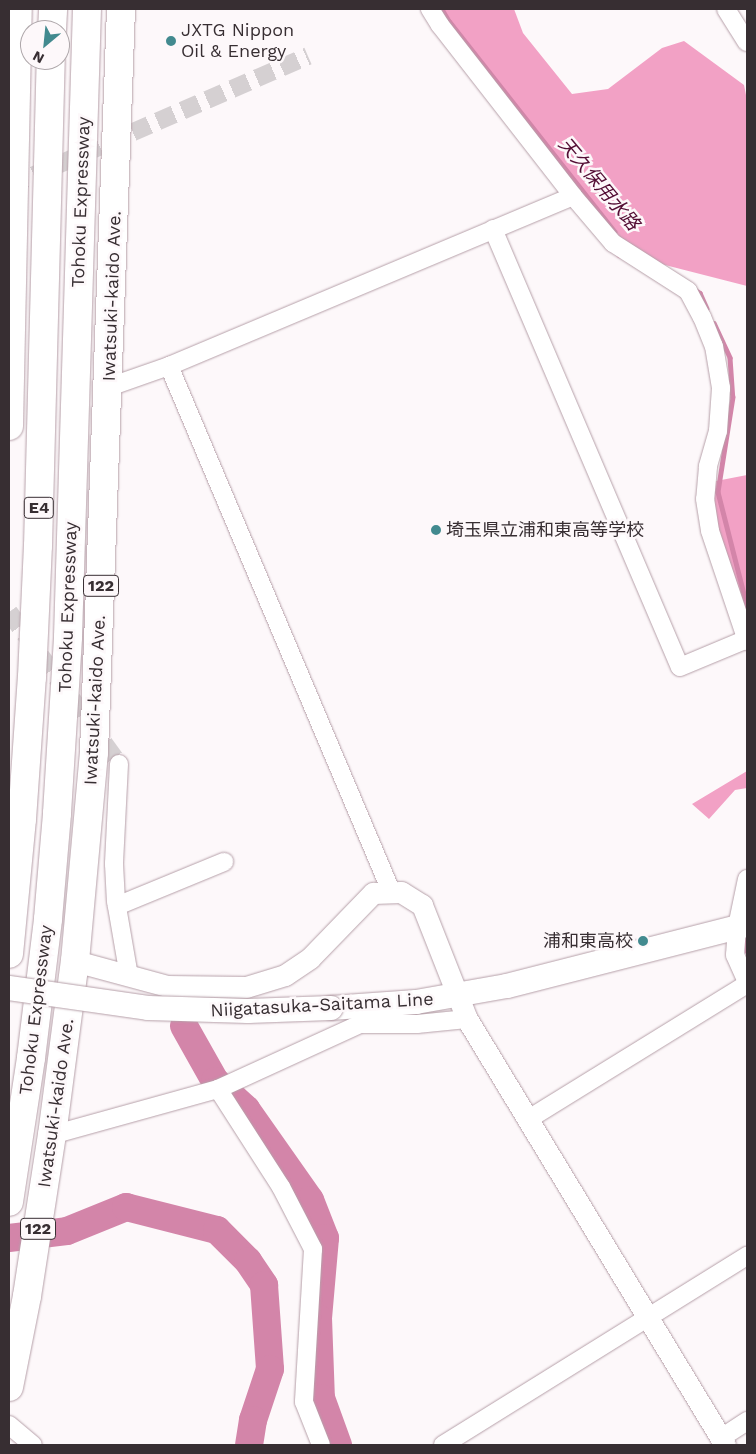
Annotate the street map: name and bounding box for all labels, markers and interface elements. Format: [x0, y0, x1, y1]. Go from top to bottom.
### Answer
north arrow [20, 20, 70, 70]
place label: JXTG Nippon Oil & Energy [181, 20, 294, 62]
marker: JXTG Nippon Oil & Energy [165, 35, 177, 47]
text: N [30, 48, 47, 67]
street label: Tohoku Expressway [67, 116, 95, 288]
water label: 天久保用水路 [554, 133, 644, 235]
street label: Iwatsuki-kaido Ave. [98, 210, 126, 382]
road number: E4 [23, 494, 55, 522]
place label: 埼玉県立浦和東高等学校 [446, 519, 644, 541]
street label: Tohoku Expressway [54, 521, 82, 693]
marker: 埼玉県立浦和東高等学校 [430, 524, 442, 536]
road number: 122 [82, 572, 120, 600]
street label: Iwatsuki-kaido Ave. [80, 614, 110, 786]
street label: Tohoku Expressway [15, 924, 57, 1096]
place label: 浦和東高校 [543, 930, 633, 952]
marker: 浦和東高校 [637, 935, 649, 947]
street label: Niigatasuka-Saitama Line [210, 988, 434, 1022]
street label: Iwatsuki-kaido Ave. [33, 1017, 79, 1189]
road number: 122 [19, 1216, 57, 1242]

